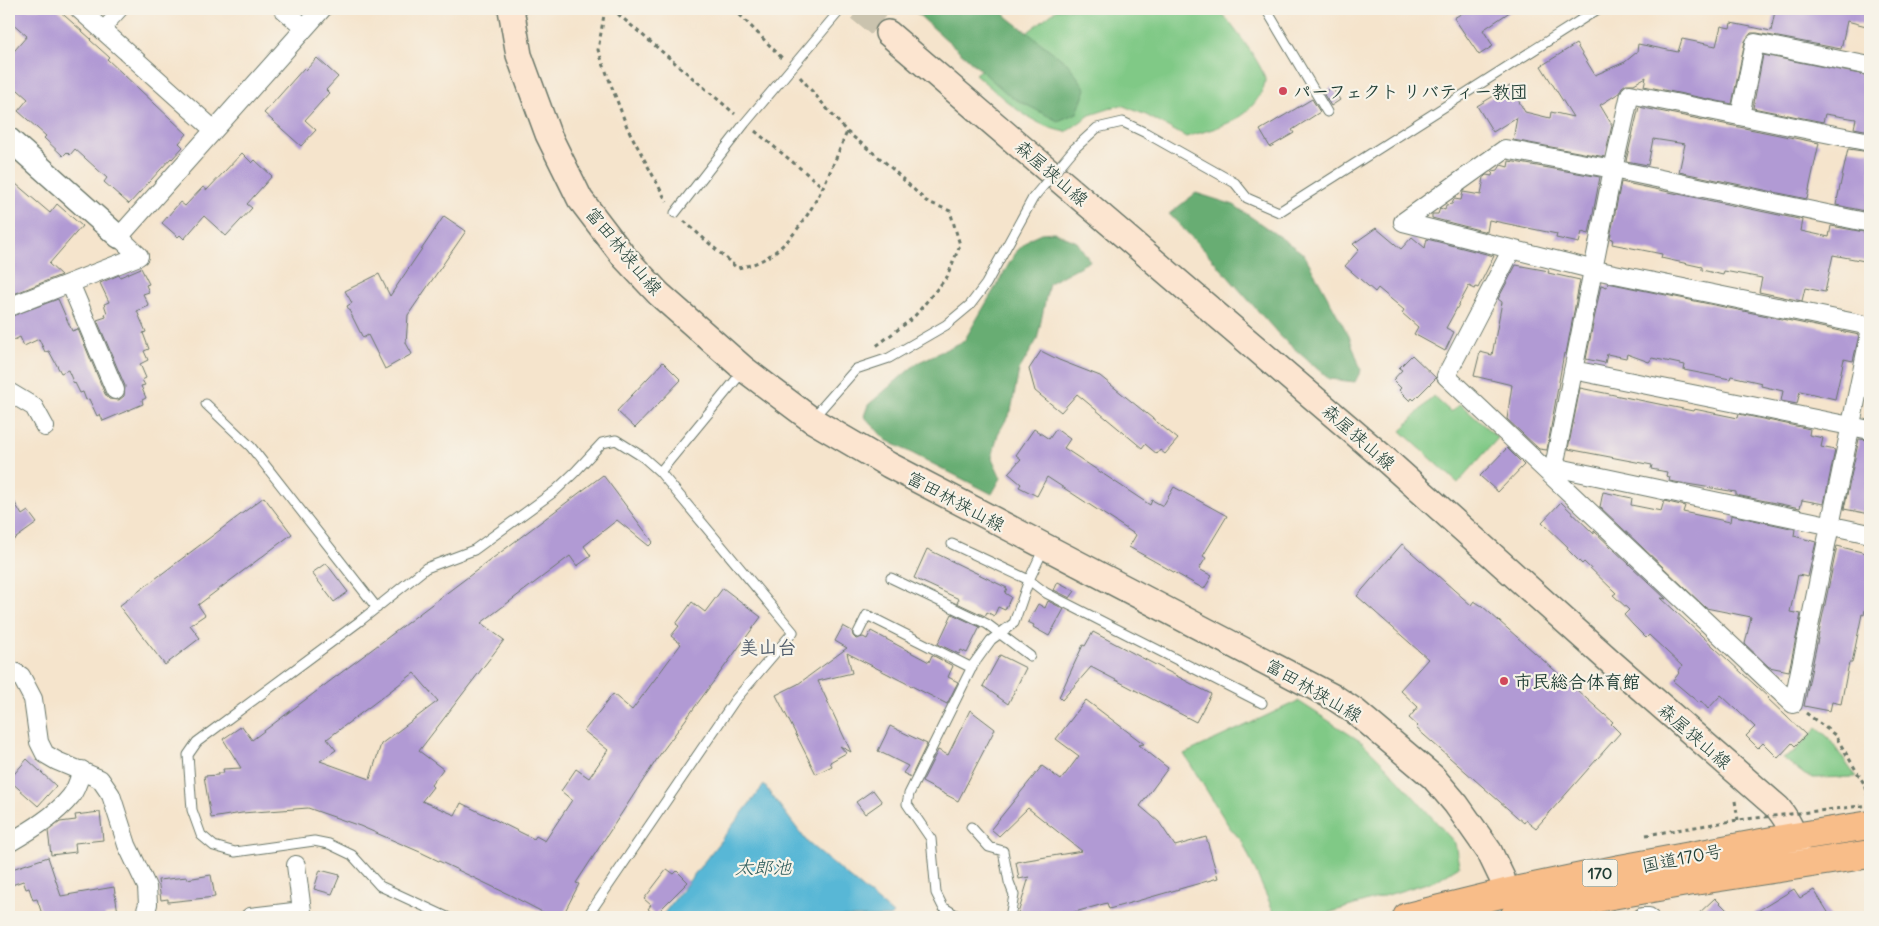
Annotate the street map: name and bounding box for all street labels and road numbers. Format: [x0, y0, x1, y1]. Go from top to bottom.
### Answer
street label: 森屋狭山線 [1010, 135, 1094, 211]
street label: 富田林狭山線 [580, 202, 668, 300]
street label: 森屋狭山線 [1317, 399, 1401, 475]
street label: 富田林狭山線 [903, 465, 1009, 537]
street label: 富田林狭山線 [1261, 653, 1367, 727]
street label: 森屋狭山線 [1653, 698, 1737, 774]
street label: 国道170号 [1640, 839, 1724, 877]
road number: 170 [1582, 860, 1618, 886]

